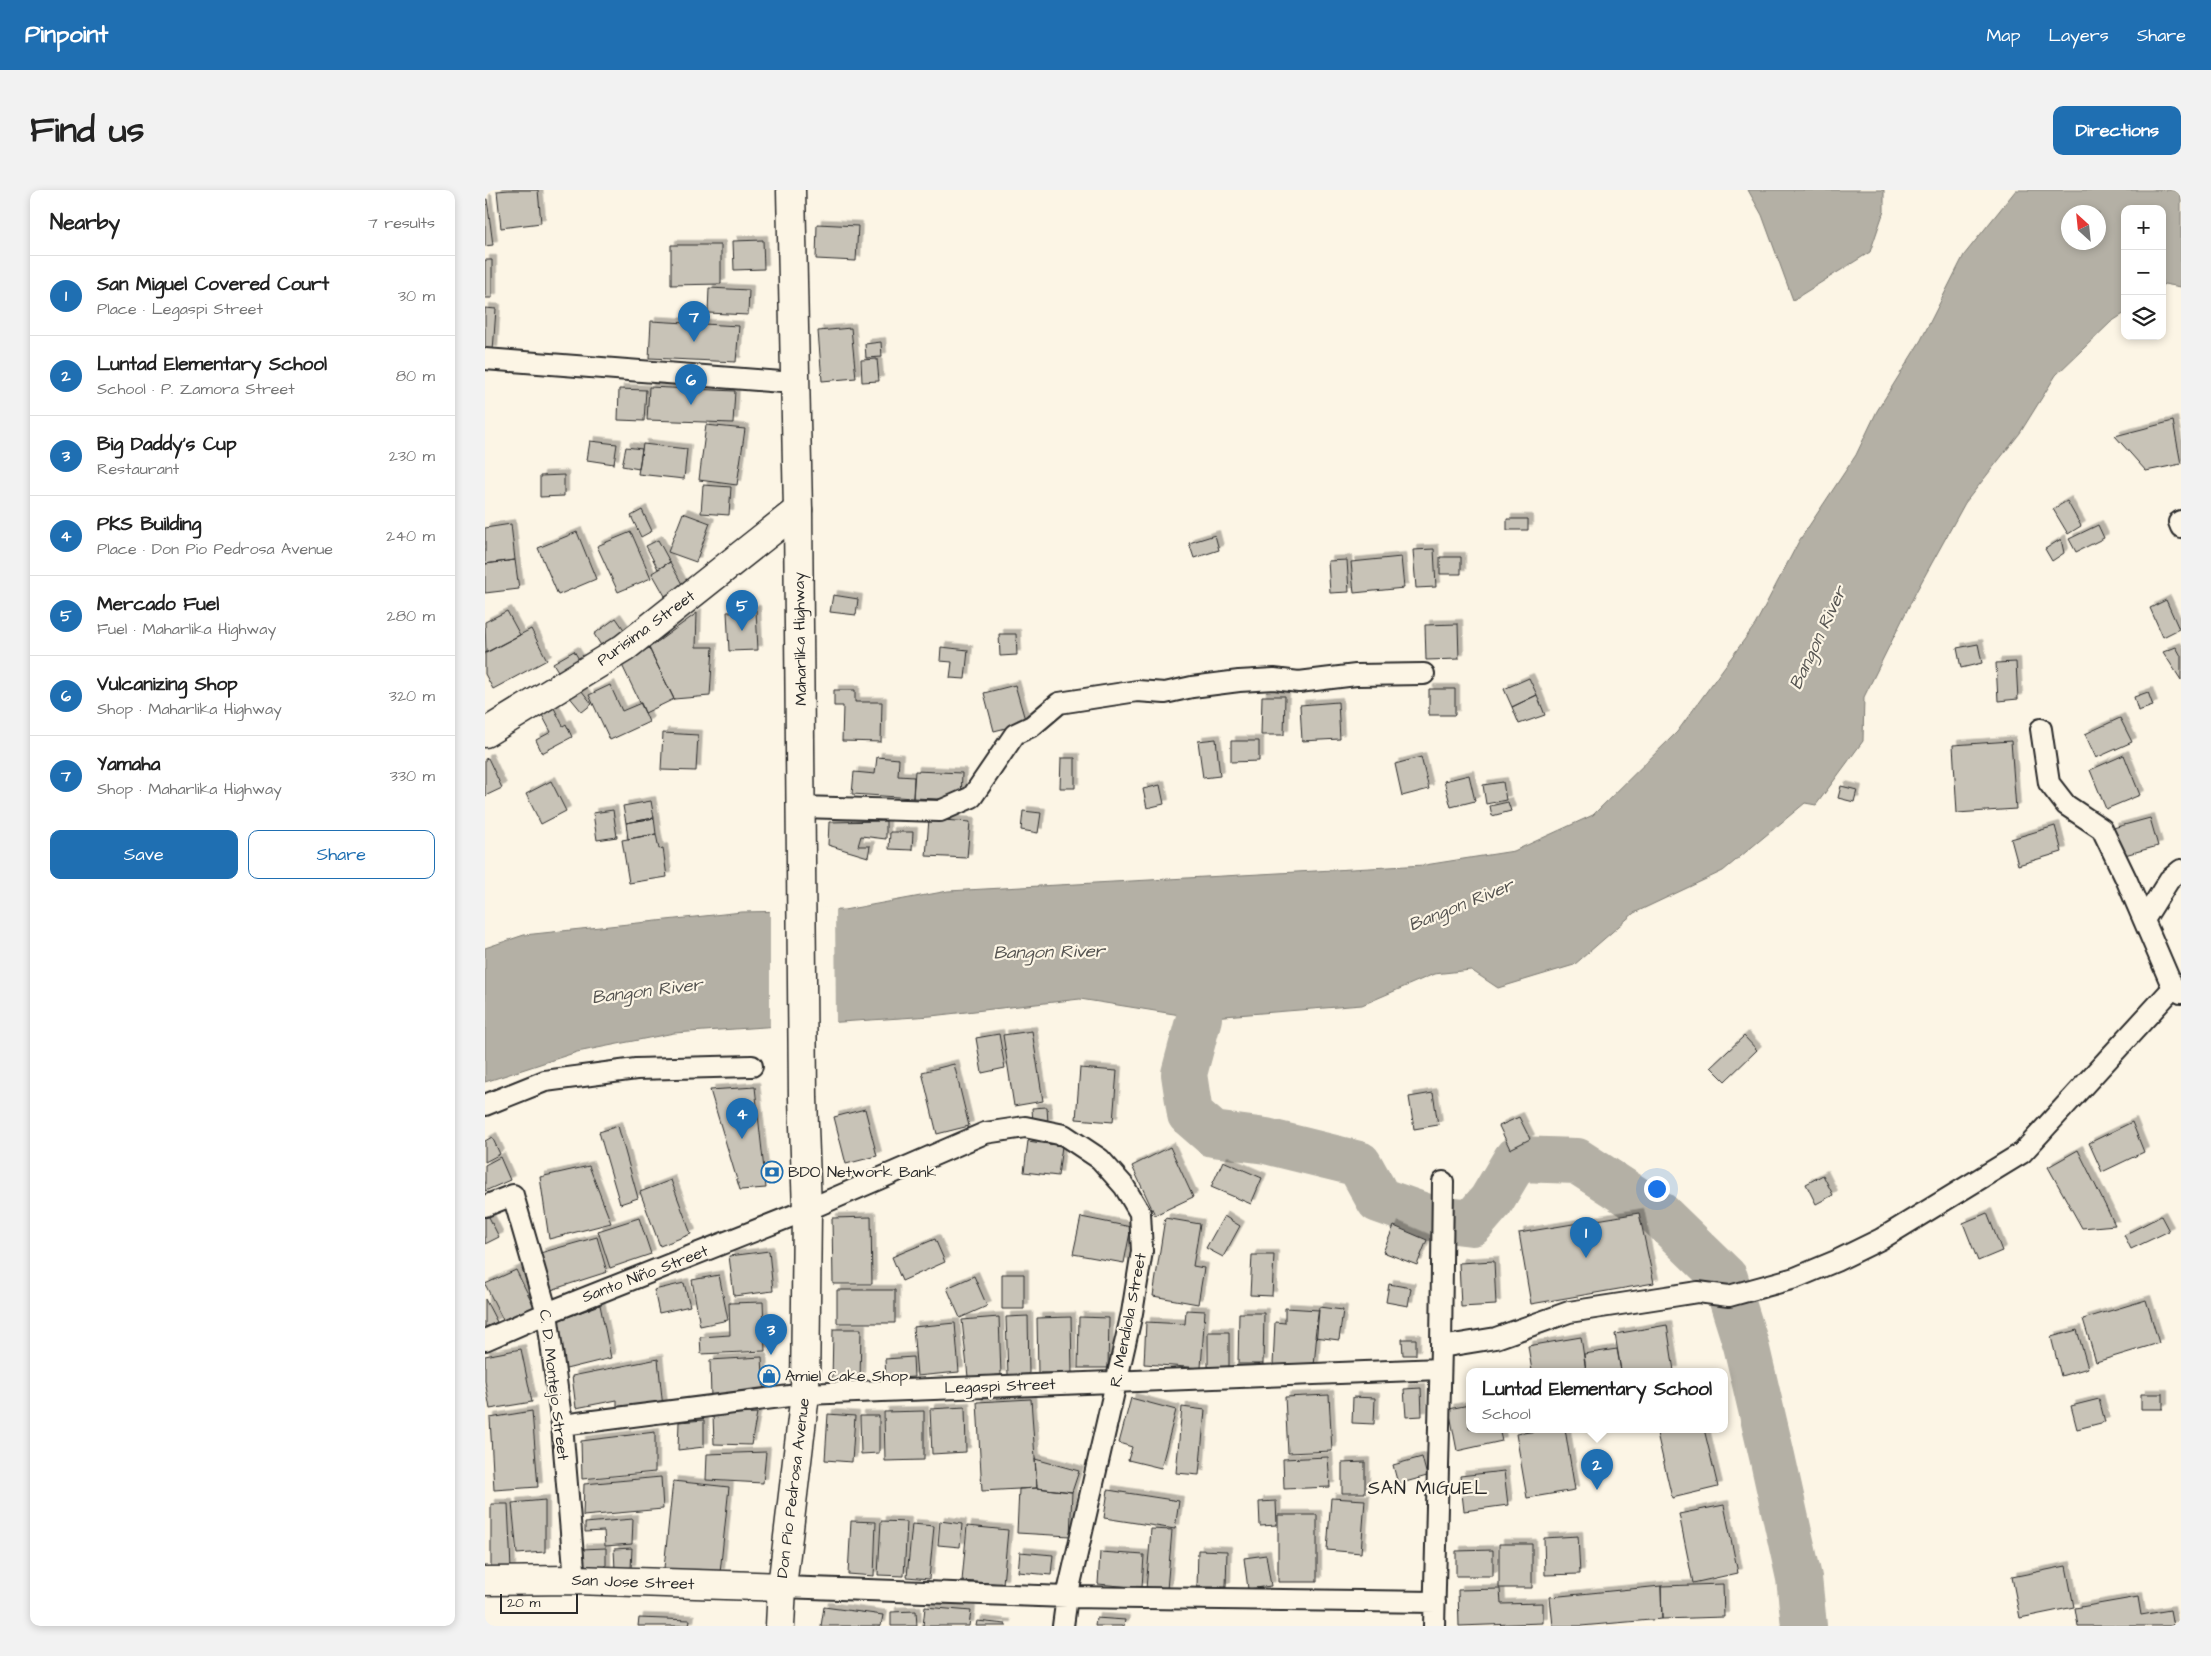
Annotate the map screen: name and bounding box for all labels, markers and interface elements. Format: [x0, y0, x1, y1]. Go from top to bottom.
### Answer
text: Pinpoint [25, 18, 108, 52]
text: Map [1986, 23, 2020, 48]
text: Layers [2048, 23, 2109, 48]
text: Share [2137, 23, 2186, 48]
text: Find us [30, 106, 144, 155]
button: Directions [2053, 106, 2181, 155]
north arrow [2061, 205, 2106, 250]
map controls [2121, 205, 2166, 340]
button: + [2121, 205, 2166, 250]
text: Nearby [50, 208, 120, 237]
text: 7 results [368, 212, 435, 234]
button: − [2121, 250, 2166, 295]
text: San Miguel Covered Court [97, 271, 329, 298]
text: 1 [65, 285, 67, 307]
text: 30 m [398, 285, 435, 307]
button: layers [2121, 295, 2166, 340]
text: Place · Legaspi Street [97, 298, 263, 320]
pin: 7 [678, 301, 710, 342]
text: Luntad Elementary School [97, 351, 327, 378]
pin: 6 [675, 364, 707, 405]
text: 2 [61, 365, 71, 387]
text: 80 m [396, 365, 435, 387]
text: School · P. Zamora Street [97, 378, 295, 400]
text: Big Daddy's Cup [97, 431, 237, 458]
text: 3 [62, 445, 70, 467]
text: 230 m [389, 445, 435, 467]
text: Restaurant [97, 458, 179, 480]
text: PKS Building [97, 511, 201, 538]
text: 4 [61, 525, 71, 547]
text: 240 m [386, 525, 435, 547]
text: Place · Don Pio Pedrosa Avenue [97, 538, 333, 560]
street label: Maharlika Highway [788, 572, 813, 706]
water label: Bangon River [1783, 580, 1855, 694]
street label: Purisima Street [592, 585, 700, 671]
pin: 5 [726, 590, 758, 631]
text: Mercado Fuel [97, 591, 219, 618]
text: 5 [60, 605, 72, 627]
text: 280 m [387, 605, 435, 627]
text: Fuel · Maharlika Highway [97, 618, 276, 640]
text: Vulcanizing Shop [97, 671, 238, 698]
text: 6 [61, 685, 71, 707]
text: 320 m [389, 685, 435, 707]
text: Shop · Maharlika Highway [97, 698, 282, 720]
text: Yamaha [97, 751, 160, 778]
text: 7 [61, 765, 71, 787]
text: 330 m [390, 765, 435, 787]
text: Shop · Maharlika Highway [97, 778, 282, 800]
button: Save [50, 830, 238, 879]
button: Share [248, 830, 435, 879]
water label: Bangon River [1405, 872, 1519, 938]
water label: Bangon River [993, 938, 1107, 966]
water label: Bangon River [590, 972, 706, 1011]
pin: 4 [726, 1098, 758, 1139]
bank icon: BDO Network Bank [760, 1160, 784, 1184]
place label: BDO Network Bank [788, 1161, 937, 1183]
your location [1644, 1176, 1670, 1202]
pin: 1 [1570, 1217, 1602, 1258]
street label: Santo Niño Street [579, 1240, 712, 1308]
street label: R. Mendiola Street [1104, 1251, 1152, 1389]
street label: C. D. Montejo Street [534, 1308, 574, 1462]
pin: 3 [755, 1314, 787, 1355]
shop icon: Amiel Cake Shop [757, 1364, 781, 1388]
place label: Amiel Cake Shop [785, 1365, 908, 1387]
popup [1466, 1368, 1728, 1433]
street label: Legaspi Street [944, 1373, 1057, 1400]
text: Luntad Elementary School [1482, 1376, 1712, 1403]
street label: Don Pio Pedrosa Avenue [771, 1396, 815, 1579]
text: School [1482, 1403, 1531, 1425]
pin: 2 [1581, 1449, 1613, 1490]
district label: SAN MIGUEL [1368, 1475, 1488, 1502]
street label: San Jose Street [571, 1569, 695, 1595]
scale bar [500, 1591, 577, 1614]
text: 20 m [507, 1593, 540, 1613]

